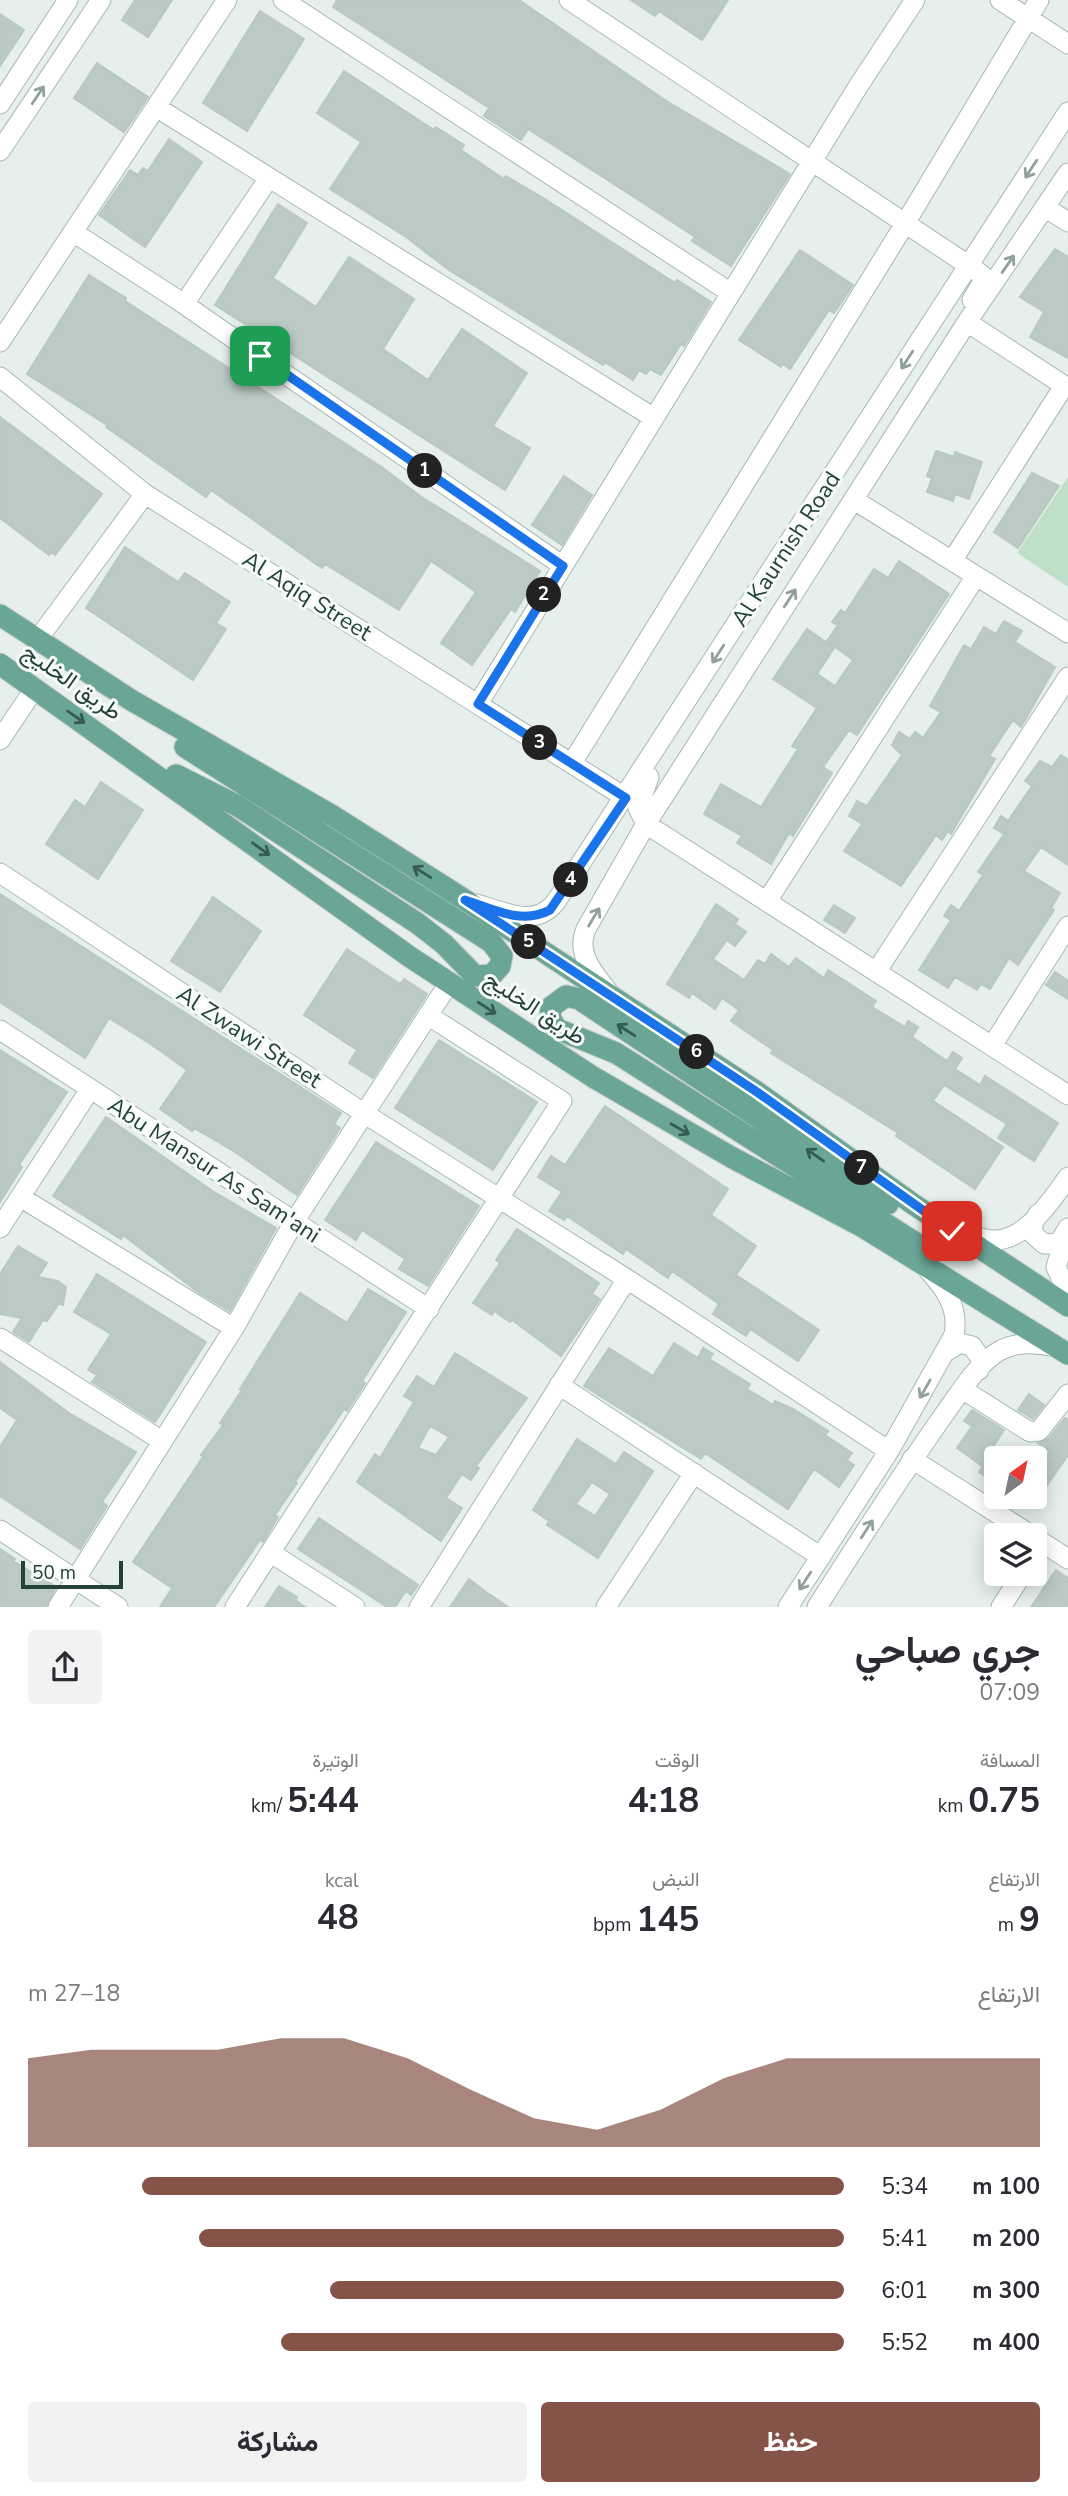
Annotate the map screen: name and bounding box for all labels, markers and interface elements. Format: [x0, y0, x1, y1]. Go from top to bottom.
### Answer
one-way arrow [31, 86, 45, 105]
one-way arrow [1023, 159, 1038, 178]
one-way arrow [1001, 255, 1015, 274]
pin [230, 326, 290, 386]
icon: arrive [241, 337, 279, 375]
one-way arrow [900, 349, 914, 369]
pin: 1 [408, 454, 442, 489]
text: 1 [419, 457, 430, 483]
street label: Al Kaurnish Road [724, 465, 848, 633]
street label: Al Aqiq Street [236, 544, 378, 649]
pin: 2 [526, 578, 562, 612]
text: 2 [538, 581, 549, 607]
one-way arrow [784, 589, 798, 609]
street label: طريق الخليج [16, 636, 128, 728]
one-way arrow [711, 644, 725, 664]
one-way arrow [66, 710, 85, 724]
pin: 3 [522, 726, 558, 760]
text: 3 [534, 729, 545, 755]
one-way arrow [251, 842, 270, 856]
pin: 4 [554, 862, 588, 898]
one-way arrow [412, 865, 432, 879]
text: 4 [565, 866, 576, 892]
one-way arrow [587, 907, 601, 927]
pin: 5 [512, 925, 546, 960]
text: 5 [523, 928, 534, 954]
street label: طريق الخليج [478, 964, 592, 1052]
street label: Al Zwawi Street [171, 979, 328, 1096]
one-way arrow [477, 1001, 497, 1015]
one-way arrow [617, 1022, 636, 1037]
pin: 6 [680, 1034, 714, 1070]
text: 6 [691, 1038, 702, 1064]
street label: Abu Mansur As Sam'ani [102, 1090, 326, 1250]
one-way arrow [670, 1122, 690, 1136]
one-way arrow [806, 1148, 826, 1162]
pin: 7 [844, 1150, 880, 1186]
text: 7 [856, 1154, 867, 1180]
pin [922, 1201, 982, 1261]
icon: check [933, 1212, 971, 1250]
one-way arrow [918, 1378, 932, 1398]
north arrow [984, 1446, 1046, 1508]
map controls [984, 1446, 1047, 1586]
one-way arrow [860, 1520, 874, 1539]
button: layers [984, 1523, 1047, 1586]
scale bar [21, 1558, 122, 1590]
text: 50 m [32, 1560, 76, 1586]
one-way arrow [797, 1571, 811, 1591]
text: جري صباحي [855, 1625, 1040, 1676]
button: share [28, 1630, 102, 1704]
text: 07:09 [980, 1677, 1040, 1708]
text: الوتيرة [312, 1748, 359, 1774]
text: الوقت [655, 1748, 699, 1774]
text: المسافة [980, 1748, 1040, 1774]
text: 5:44 [287, 1777, 359, 1824]
text: 4:18 [628, 1777, 699, 1824]
text: 0.75 [968, 1777, 1040, 1824]
text: /km [251, 1793, 287, 1819]
text: km [938, 1793, 968, 1819]
text: النبض [652, 1867, 699, 1893]
text: الارتفاع [988, 1867, 1040, 1893]
text: kcal [325, 1868, 359, 1894]
text: 48 [317, 1894, 359, 1941]
text: 145 [636, 1896, 699, 1943]
text: 9 [1019, 1896, 1040, 1943]
text: bpm [593, 1912, 636, 1938]
text: m [998, 1912, 1019, 1938]
text: 18–27 m [28, 1978, 120, 2009]
text: الارتفاع [978, 1979, 1040, 2010]
text: 5:34 [881, 2171, 928, 2202]
text: 100 m [972, 2171, 1040, 2202]
text: 5:41 [881, 2223, 928, 2254]
text: 200 m [972, 2223, 1040, 2254]
text: 6:01 [881, 2275, 928, 2306]
text: 300 m [972, 2275, 1040, 2306]
text: 5:52 [881, 2327, 928, 2358]
text: 400 m [972, 2327, 1040, 2358]
button: مشاركة [28, 2402, 527, 2482]
button: حفظ [541, 2402, 1040, 2482]

